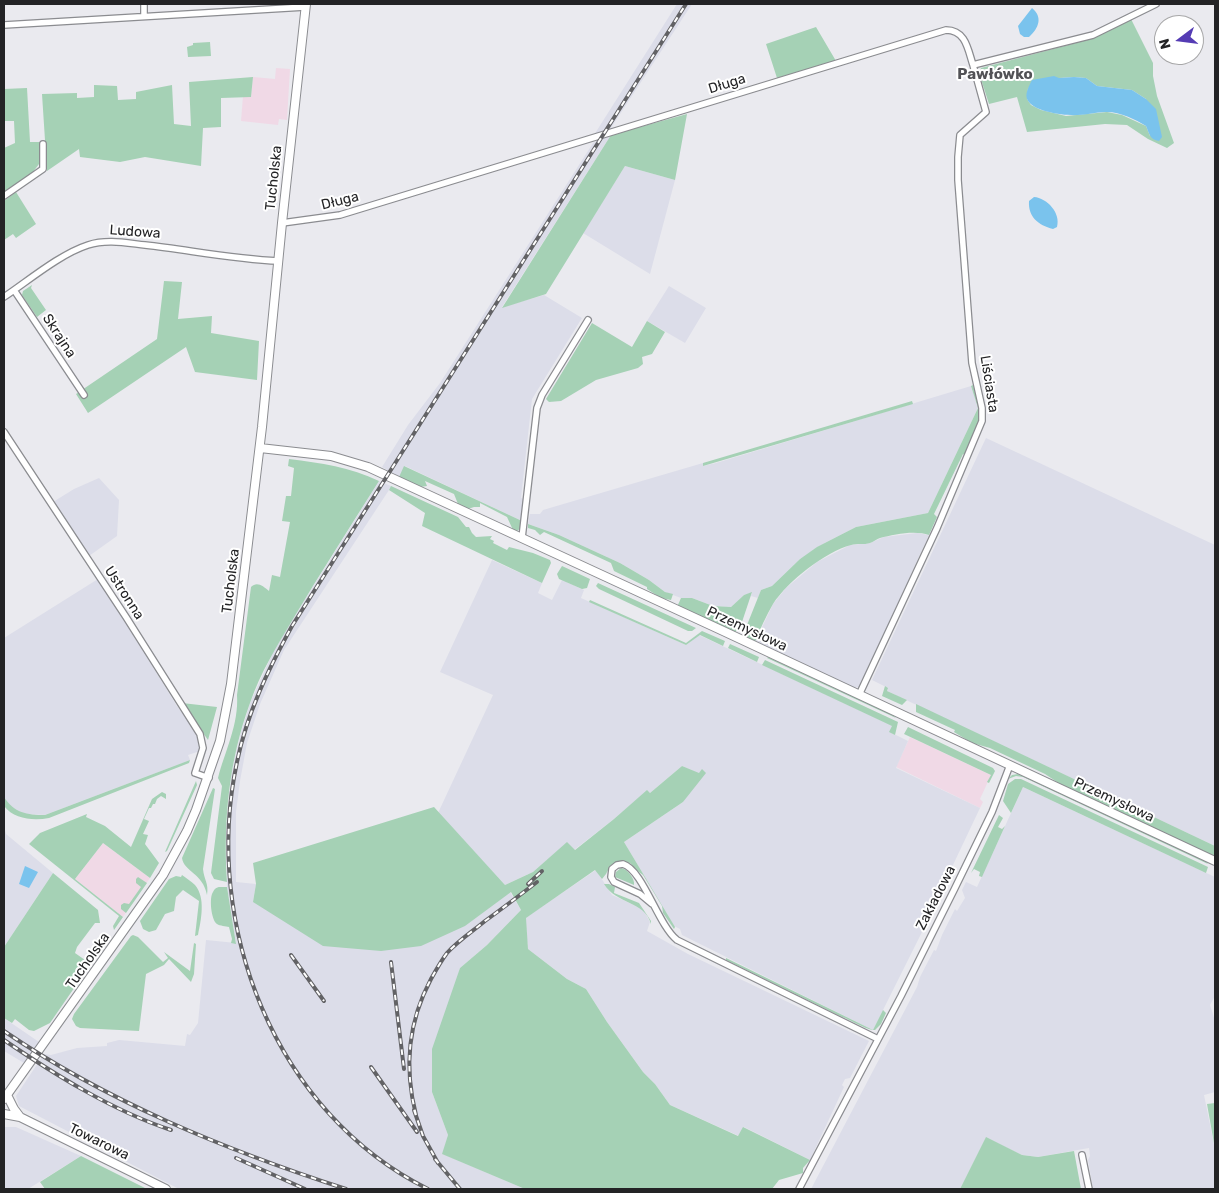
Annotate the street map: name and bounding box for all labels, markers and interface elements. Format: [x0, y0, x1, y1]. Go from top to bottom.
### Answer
north arrow [1154, 15, 1204, 65]
text: N [1155, 37, 1175, 51]
district label: Pawłówko [957, 66, 1033, 84]
street label: Długa [706, 70, 748, 98]
street label: Tucholska [262, 145, 286, 211]
street label: Długa [320, 188, 360, 214]
street label: Ludowa [109, 222, 161, 242]
street label: Skrajna [39, 311, 79, 361]
street label: Liściasta [976, 354, 1002, 414]
street label: Tucholska [219, 548, 243, 614]
street label: Ustronna [101, 563, 147, 623]
street label: Przemysłowa [704, 603, 790, 655]
street label: Przemysłowa [1071, 774, 1157, 826]
street label: Zakładowa [913, 863, 959, 933]
street label: Tucholska [62, 930, 114, 992]
street label: Towarowa [66, 1120, 132, 1164]

